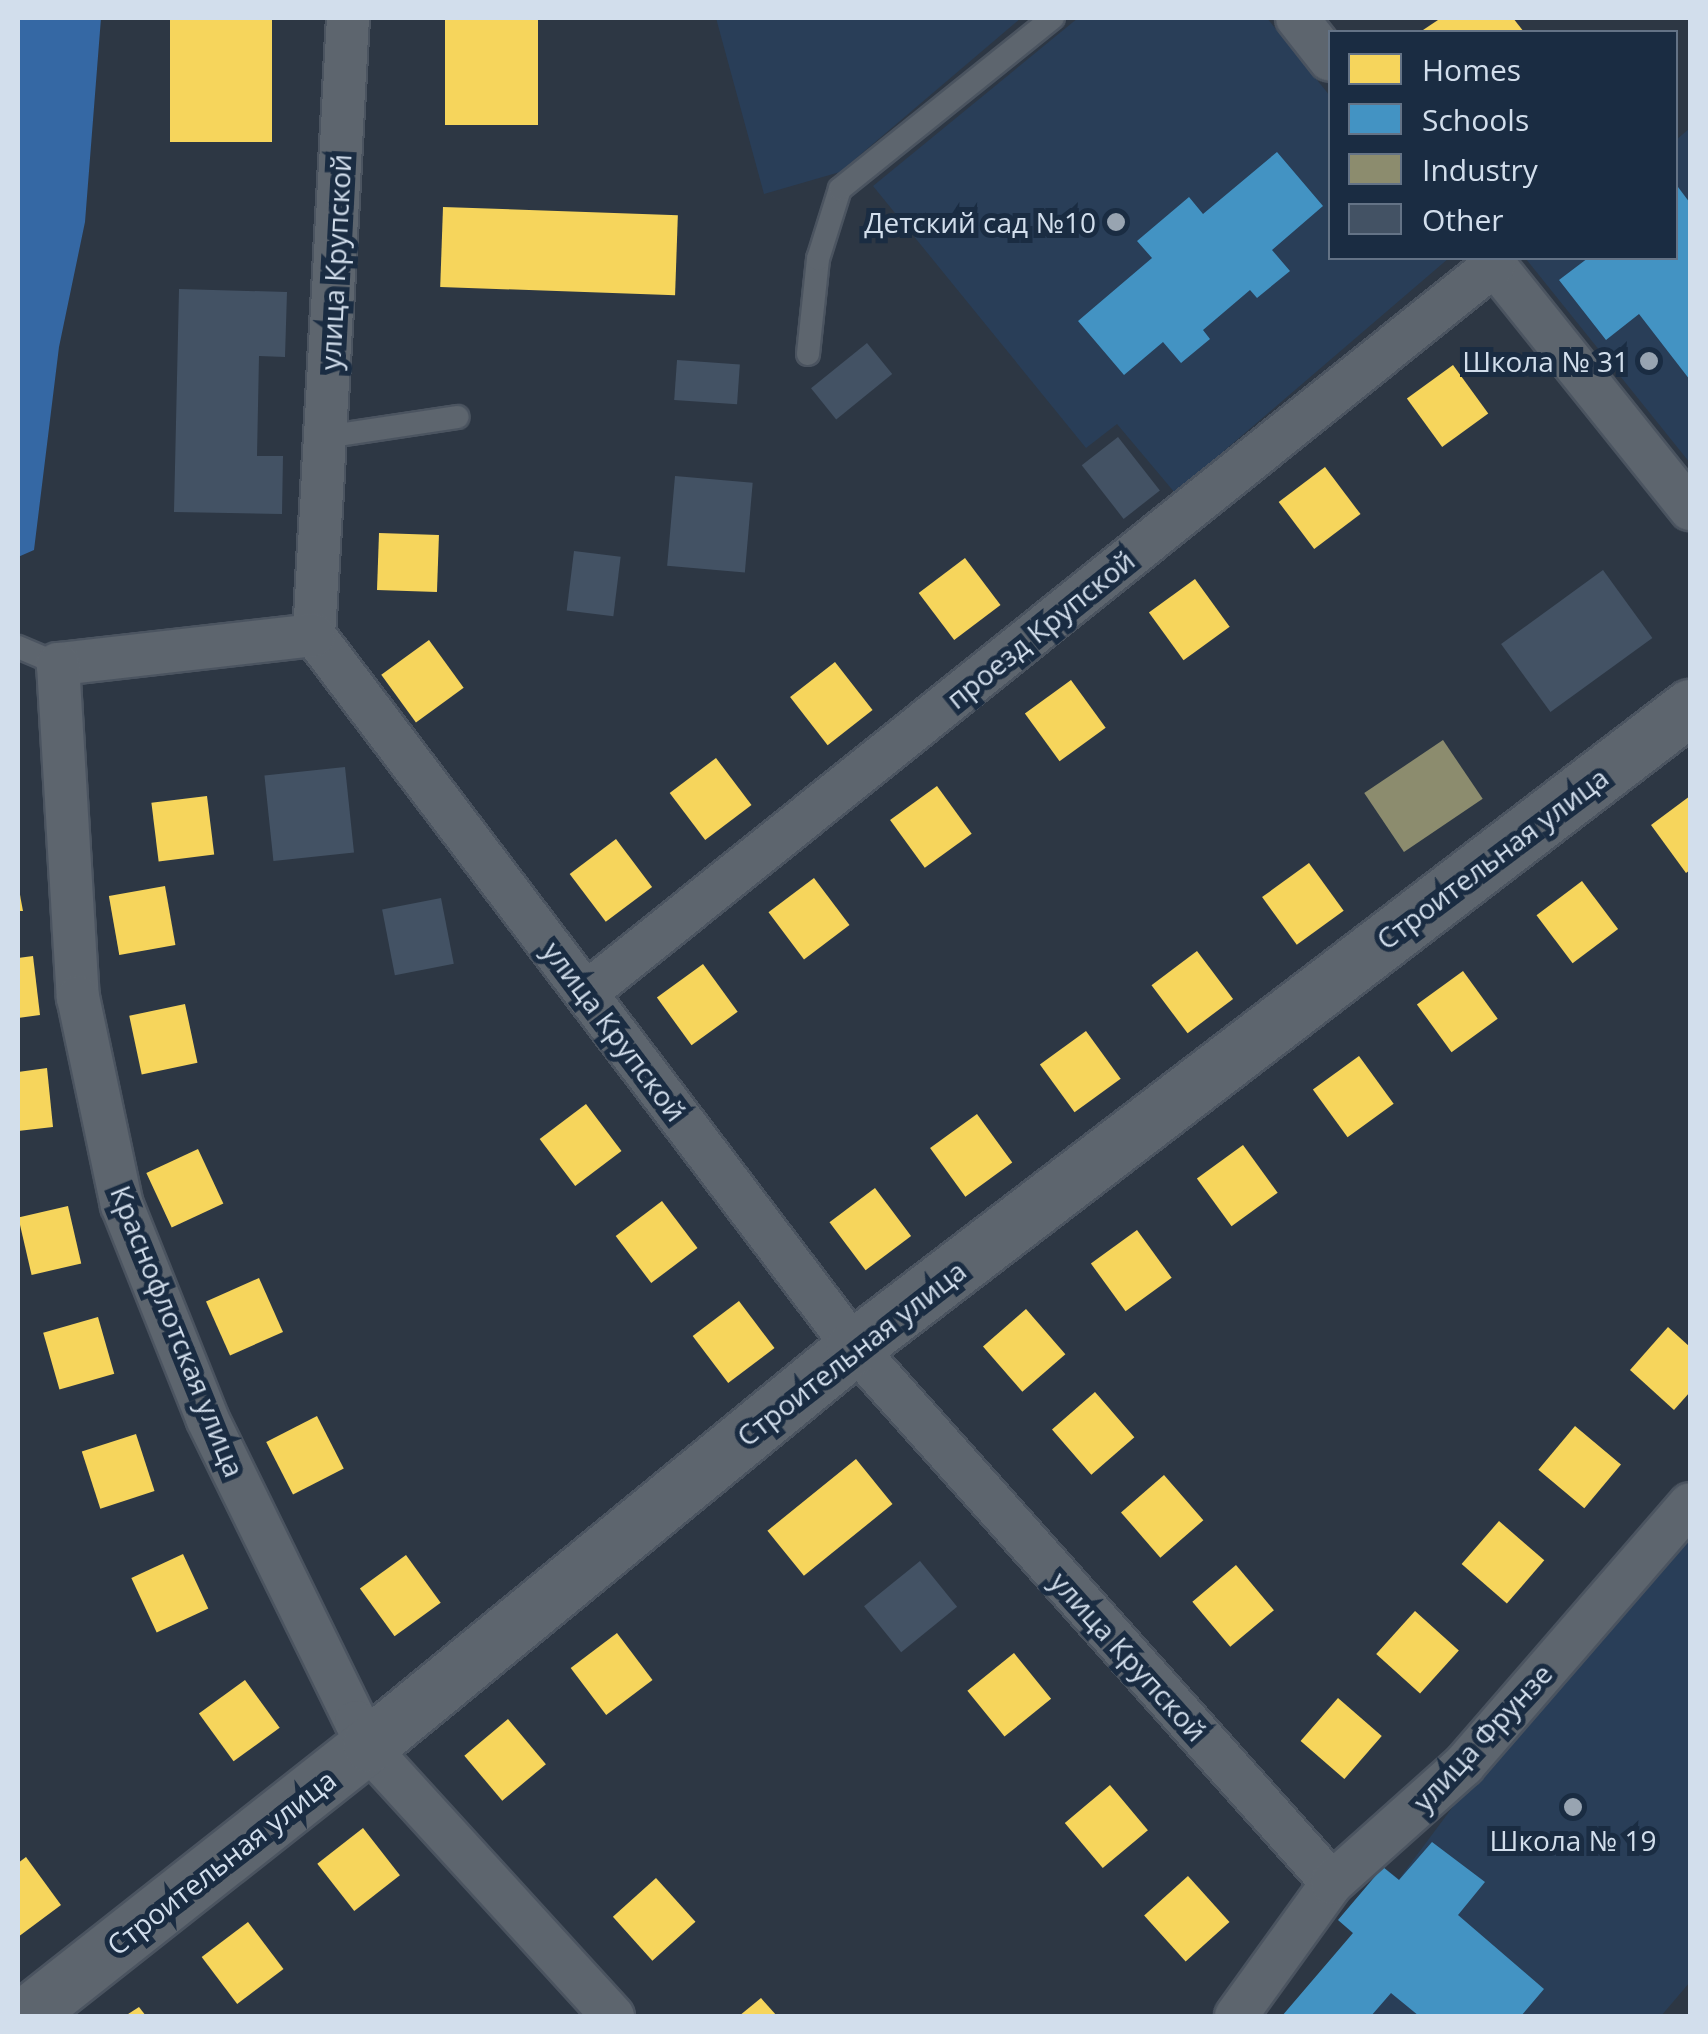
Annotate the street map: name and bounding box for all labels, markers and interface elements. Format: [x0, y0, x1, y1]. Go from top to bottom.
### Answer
legend [1328, 30, 1678, 260]
text: Homes [1422, 49, 1521, 90]
text: Schools [1422, 99, 1529, 140]
text: Industry [1422, 149, 1538, 190]
street label: улица Крупской [313, 153, 357, 371]
text: Other [1422, 199, 1504, 240]
place label: Детский сад №10 [864, 205, 1096, 239]
marker: Детский сад №10 [1105, 211, 1127, 233]
place label: Школа № 31 [1462, 344, 1629, 378]
marker: Школа № 31 [1638, 350, 1660, 372]
street label: проезд Крупской [939, 543, 1141, 715]
street label: Строительная улица [1370, 760, 1614, 956]
street label: улица Крупской [536, 935, 694, 1127]
street label: Краснофлотская улица [104, 1181, 252, 1481]
street label: Строительная улица [730, 1253, 972, 1453]
street label: улица Крупской [1044, 1564, 1214, 1748]
street label: улица Фрунзе [1405, 1657, 1559, 1817]
street label: Строительная улица [100, 1762, 342, 1962]
marker: Школа № 19 [1562, 1796, 1584, 1818]
place label: Школа № 19 [1490, 1823, 1656, 1857]

